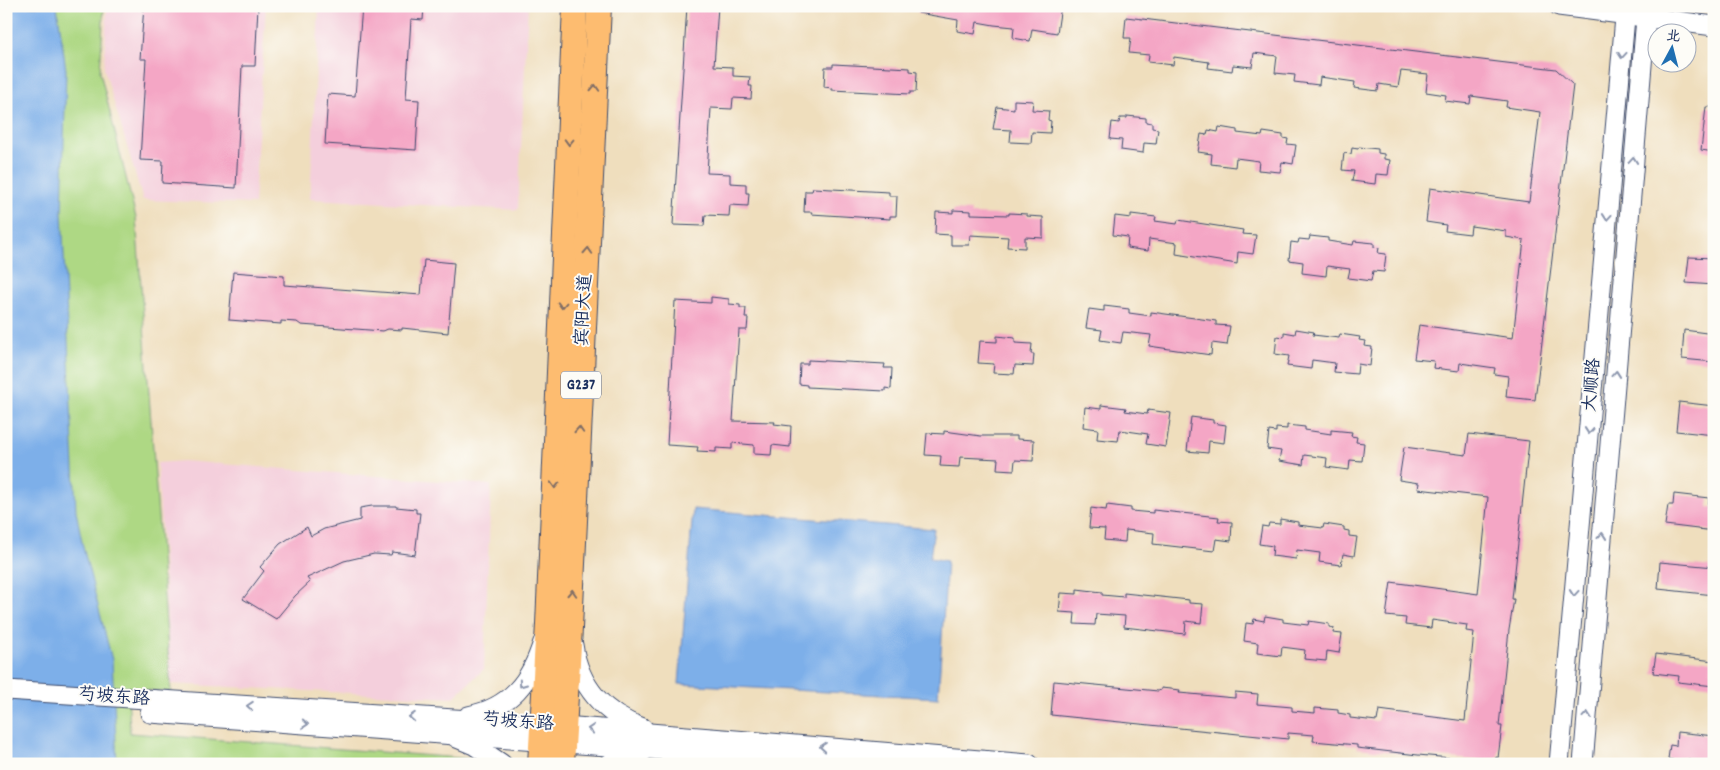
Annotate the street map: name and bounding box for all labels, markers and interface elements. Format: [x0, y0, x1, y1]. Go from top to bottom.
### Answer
north arrow [1648, 22, 1698, 72]
text: 北 [1665, 26, 1682, 48]
one-way arrow [1617, 51, 1628, 59]
one-way arrow [590, 84, 601, 92]
one-way arrow [564, 139, 575, 147]
one-way arrow [1628, 155, 1639, 163]
one-way arrow [1602, 213, 1613, 221]
one-way arrow [582, 246, 593, 254]
street label: 宾阳大道 [571, 273, 599, 347]
one-way arrow [557, 301, 568, 309]
street label: 大顺路 [1578, 357, 1608, 413]
one-way arrow [1610, 370, 1621, 378]
road number: G237 [561, 372, 601, 398]
one-way arrow [574, 426, 585, 434]
one-way arrow [1583, 427, 1594, 435]
one-way arrow [549, 481, 560, 489]
one-way arrow [1596, 532, 1607, 540]
one-way arrow [566, 589, 577, 597]
one-way arrow [1569, 589, 1580, 597]
one-way arrow [519, 678, 528, 688]
street label: 芍坡东路 [77, 683, 151, 713]
one-way arrow [245, 701, 253, 712]
street label: 芍坡东路 [481, 708, 555, 738]
one-way arrow [408, 711, 416, 722]
one-way arrow [1581, 711, 1592, 719]
one-way arrow [302, 718, 310, 729]
one-way arrow [587, 723, 595, 734]
one-way arrow [819, 742, 827, 753]

